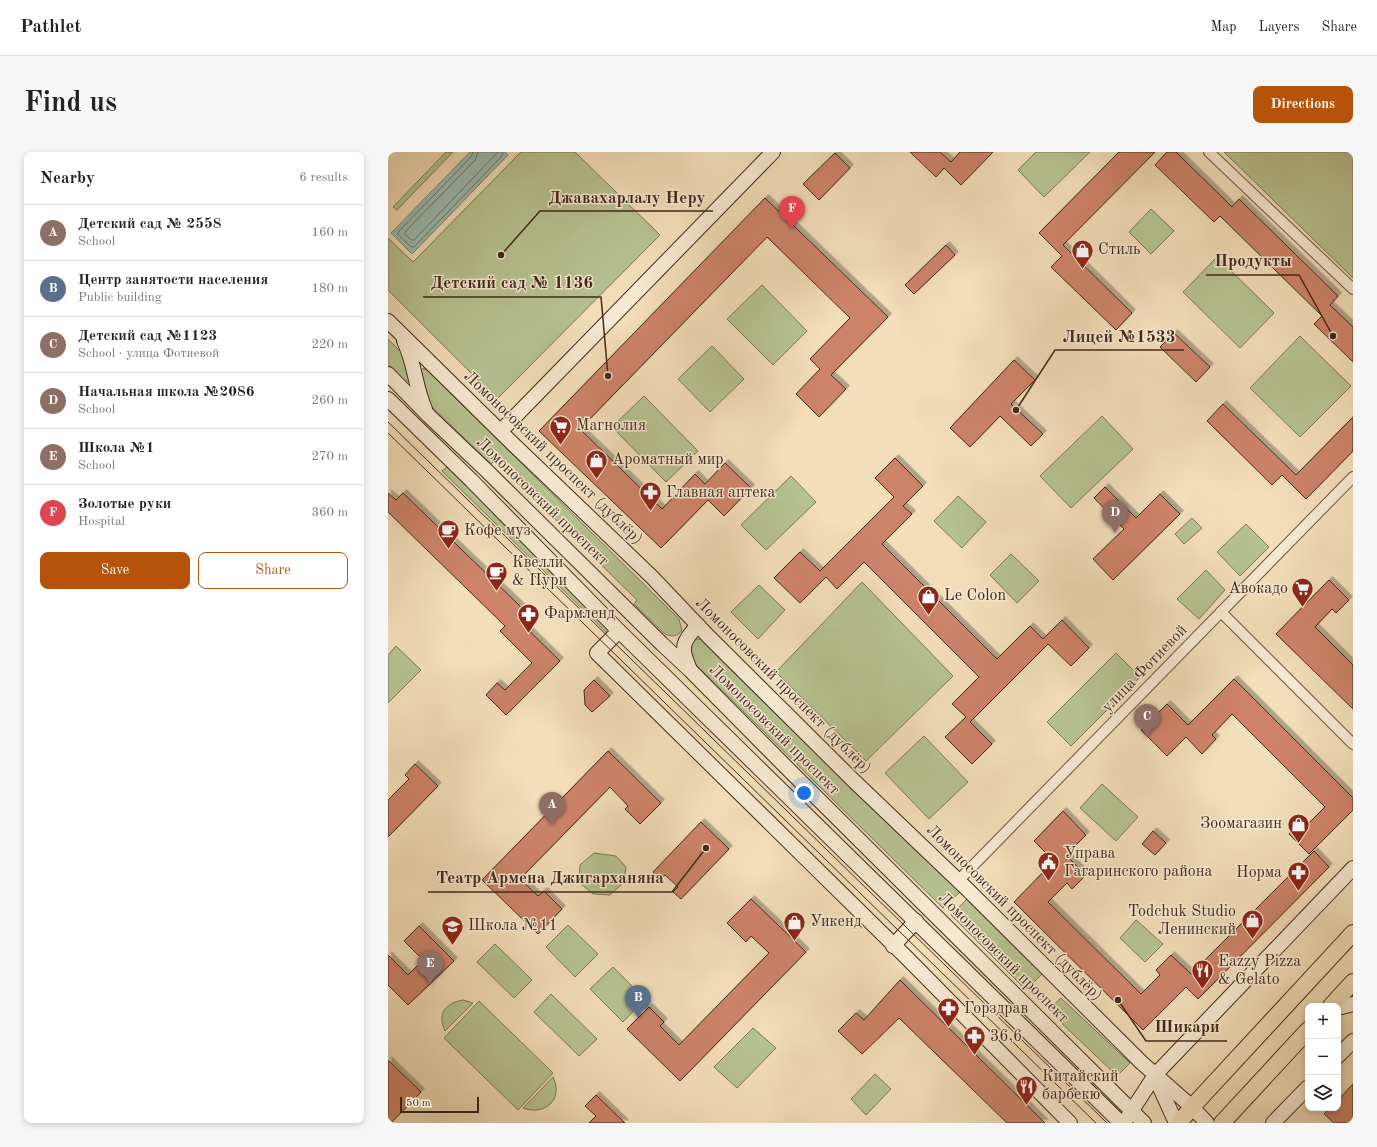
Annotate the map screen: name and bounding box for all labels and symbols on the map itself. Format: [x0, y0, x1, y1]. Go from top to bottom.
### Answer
callout: Джавахарлалу Неру [540, 182, 713, 211]
text: Джавахарлалу Неру [548, 190, 706, 207]
pin: F [779, 196, 805, 229]
shop icon: Стиль [1070, 237, 1096, 270]
place label: Стиль [1098, 242, 1140, 258]
callout: Продукты [1206, 246, 1299, 275]
text: Продукты [1214, 253, 1292, 270]
callout: Детский сад № 1136 [423, 268, 601, 297]
text: Детский сад № 1136 [431, 275, 593, 292]
callout: Лицей №1533 [1055, 321, 1184, 350]
text: Лицей №1533 [1062, 329, 1176, 346]
street label: Ломоносовский проспект (дублёр) [459, 367, 647, 549]
supermarket icon: Магнолия [548, 413, 574, 446]
place label: Магнолия [576, 418, 646, 434]
street label: Ломоносовский проспект [472, 434, 612, 570]
shop icon: Ароматный мир [583, 447, 609, 480]
place label: Ароматный мир [612, 452, 724, 468]
pharmacy icon: Главная аптека [637, 480, 663, 513]
place label: Главная аптека [666, 485, 776, 501]
pin: D [1102, 500, 1128, 533]
cafe icon: Кофе муз [435, 518, 461, 551]
place label: Кофе муз [464, 523, 531, 539]
place label: Квелли & Пури [512, 555, 567, 589]
cafe icon: Квелли & Пури [484, 559, 510, 592]
supermarket icon: Авокадо [1290, 576, 1316, 609]
place label: Авокадо [1228, 581, 1288, 597]
shop icon: Le Colon [915, 583, 941, 616]
place label: Le Colon [944, 588, 1006, 604]
street label: Ломоносовский проспект (дублёр) [691, 594, 875, 778]
pharmacy icon: Фармленд [515, 601, 541, 634]
place label: Фармленд [544, 606, 615, 622]
street label: улица Фотиевой [1099, 622, 1191, 716]
street label: Ломоносовский проспект [705, 661, 843, 799]
pin: C [1134, 704, 1160, 737]
your location [794, 783, 814, 803]
pin: A [539, 792, 565, 825]
shop icon: Зоомагазин [1285, 811, 1311, 844]
place label: Зоомагазин [1200, 816, 1282, 832]
street label: Ломоносовский проспект (дублёр) [922, 821, 1106, 1005]
place label: Управа Гагаринского района [1064, 846, 1212, 880]
public building icon: Управа Гагаринского района [1035, 850, 1061, 883]
pharmacy icon: Норма [1285, 860, 1311, 893]
callout: Театр Армена Джигарханяна [428, 863, 672, 892]
place label: Норма [1236, 865, 1282, 881]
text: Театр Армена Джигарханяна [436, 870, 664, 887]
street label: Ломоносовский проспект [934, 889, 1072, 1027]
place label: Todchuk Studio Ленинский [1128, 904, 1236, 938]
shop icon: Todchuk Studio Ленинский [1239, 908, 1265, 941]
shop icon: Уикенд [782, 909, 808, 942]
school or university icon: Школа №11 [440, 913, 466, 946]
place label: Уикенд [810, 914, 862, 930]
place label: Школа №11 [468, 918, 558, 934]
pin: E [417, 951, 443, 984]
place label: Eazzy Pizza & Gelato [1218, 954, 1301, 988]
restaurant icon: Eazzy Pizza & Gelato [1190, 958, 1216, 991]
pin: B [625, 985, 651, 1018]
pharmacy icon: Горздрав [935, 996, 961, 1029]
place label: Горздрав [964, 1001, 1028, 1017]
callout: Шикари [1146, 1012, 1227, 1041]
text: Шикари [1154, 1019, 1220, 1036]
pharmacy icon: 36,6 [962, 1024, 988, 1057]
place label: 36,6 [990, 1029, 1022, 1045]
place label: Китайский барбекю [1042, 1069, 1119, 1103]
restaurant icon: Китайский барбекю [1013, 1073, 1039, 1106]
scale bar [400, 1095, 479, 1114]

